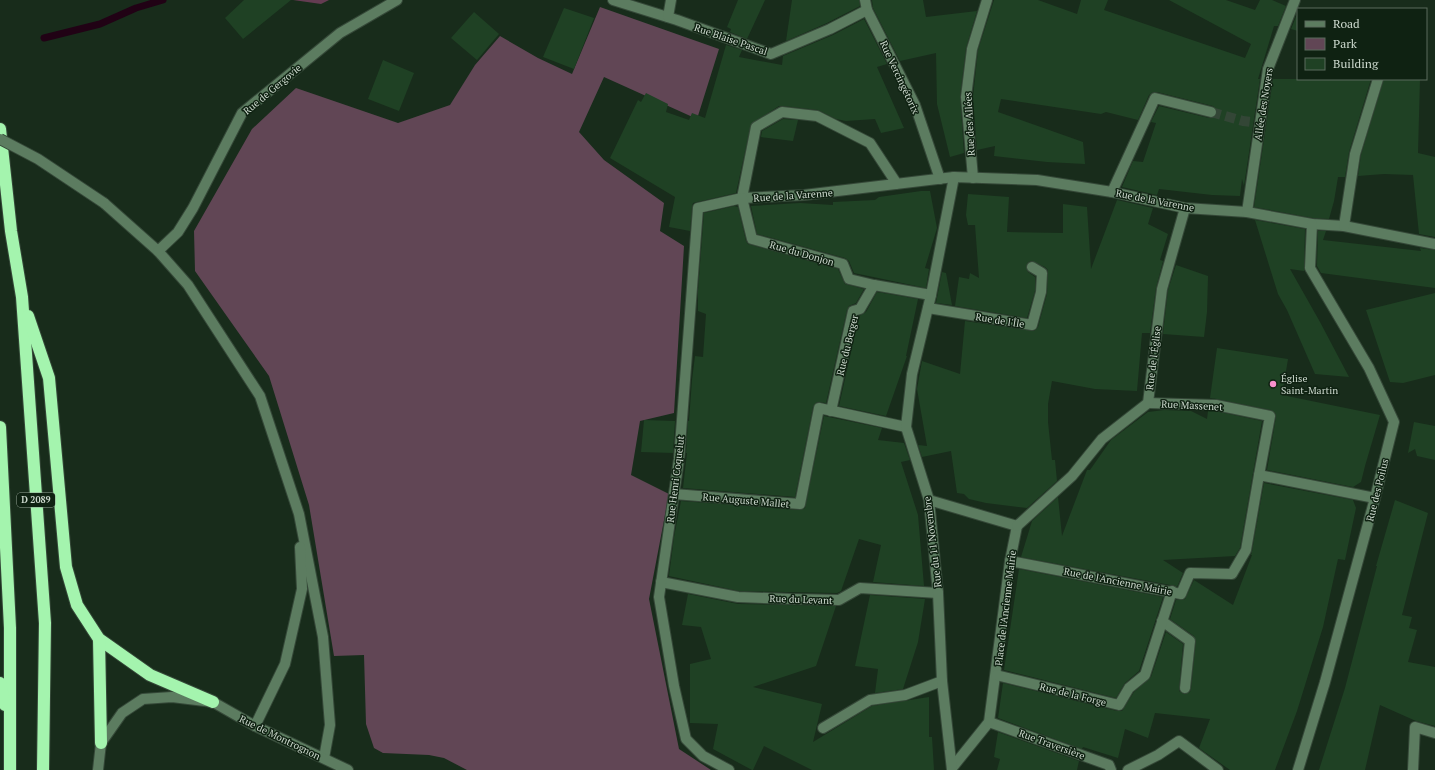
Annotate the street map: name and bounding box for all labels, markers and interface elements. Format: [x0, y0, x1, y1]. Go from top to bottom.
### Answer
legend [1297, 8, 1427, 80]
text: Road [1333, 16, 1360, 31]
street label: Rue Blaise Pascal [692, 21, 769, 58]
text: Park [1333, 36, 1358, 51]
street label: Rue Vercingétorix [877, 39, 923, 117]
text: Building [1333, 56, 1379, 71]
street label: Rue de Gergovie [241, 61, 304, 118]
street label: Allée des Noyers [1251, 67, 1276, 141]
street label: Rue des Allées [961, 92, 978, 156]
street label: Rue de la Varenne [753, 186, 833, 205]
street label: Rue de la Varenne [1115, 187, 1195, 214]
street label: Rue du Donjon [768, 238, 836, 269]
street label: Rue de l'Île [975, 310, 1025, 331]
street label: Rue du Berger [834, 313, 861, 377]
street label: Rue de l'Église [1143, 325, 1164, 391]
place label: Église Saint-Martin [1281, 372, 1338, 397]
marker: Église Saint-Martin [1268, 379, 1278, 389]
street label: Rue Massenet [1161, 397, 1223, 414]
street label: Rue Henri Coquelut [664, 435, 687, 523]
street label: Rue des Poilus [1363, 457, 1392, 523]
street label: Rue Auguste Mallet [702, 490, 790, 511]
road number: D 2089 [17, 493, 55, 507]
street label: Rue du 11 Novembre [920, 496, 945, 588]
street label: Place de l'Ancienne Mairie [992, 550, 1019, 667]
street label: Rue de l'Ancienne Mairie [1063, 565, 1173, 598]
street label: Rue du Levant [769, 592, 833, 607]
street label: Rue de la Forge [1038, 680, 1108, 709]
street label: Rue de Montrognon [237, 712, 322, 763]
street label: Rue Traversière [1017, 727, 1087, 762]

